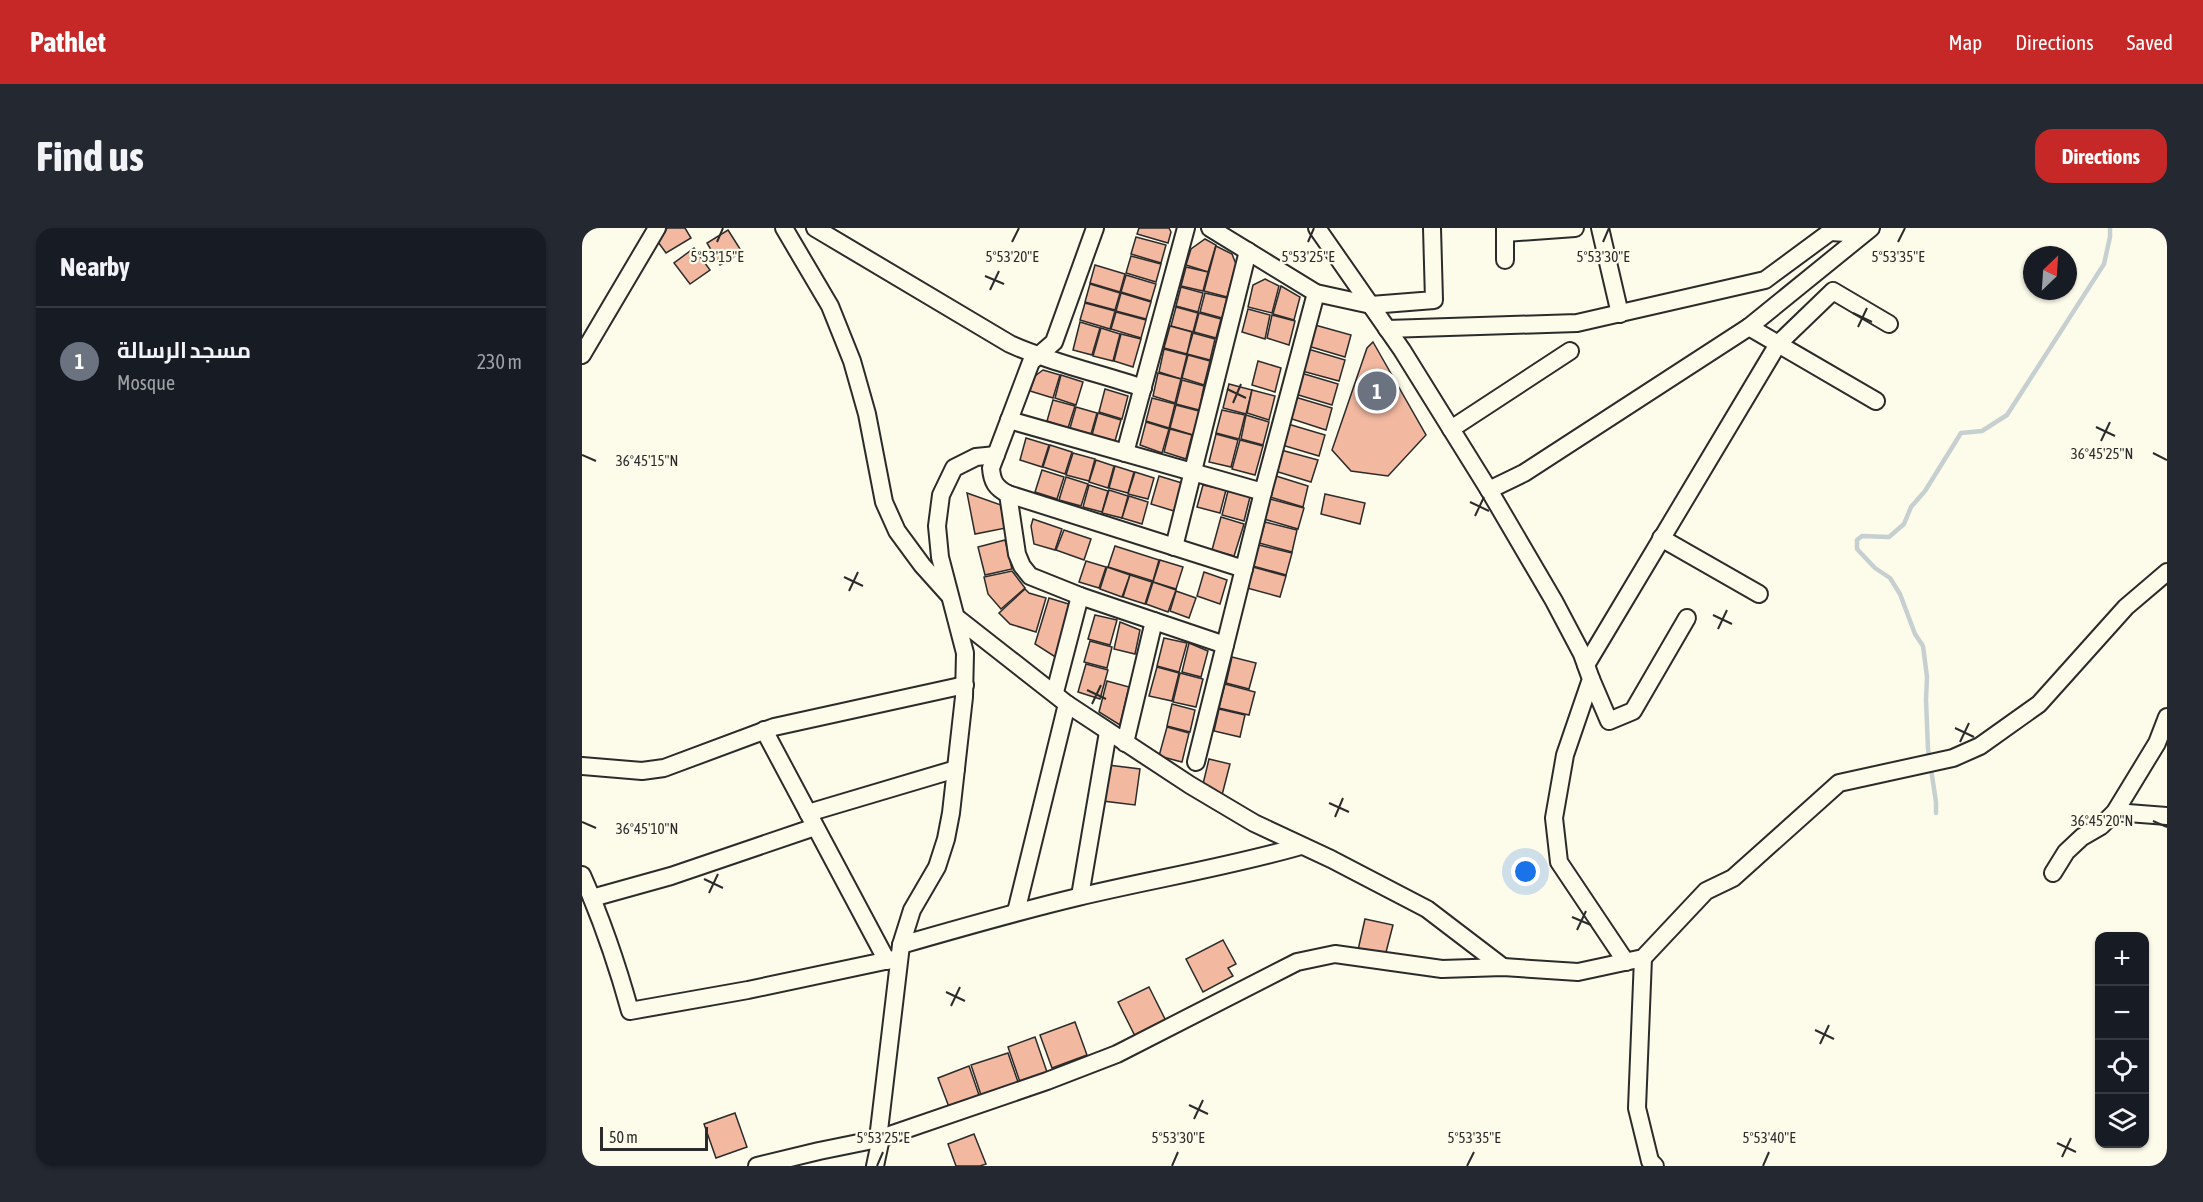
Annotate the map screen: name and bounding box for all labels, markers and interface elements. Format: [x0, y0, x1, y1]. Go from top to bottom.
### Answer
text: Pathlet [30, 26, 106, 58]
text: Map [1948, 30, 1982, 54]
text: Directions [2015, 30, 2094, 54]
text: Saved [2127, 30, 2173, 54]
button: Directions [2035, 129, 2167, 183]
text: Find us [36, 132, 144, 180]
north arrow [2023, 246, 2077, 300]
text: 5°53'15"E [690, 248, 744, 265]
text: 5°53'20"E [985, 248, 1039, 265]
text: 5°53'25"E [1281, 248, 1335, 265]
text: 5°53'30"E [1576, 248, 1630, 265]
text: 5°53'35"E [1871, 248, 1925, 265]
text: Nearby [60, 252, 130, 282]
text: مسجد الرسالة [117, 337, 251, 363]
text: 1 [75, 350, 84, 373]
text: 230 m [477, 350, 522, 373]
pin: 1 [1358, 368, 1396, 414]
text: Mosque [117, 371, 175, 394]
text: 36°45'25"N [2071, 445, 2133, 462]
text: 36°45'15"N [616, 452, 678, 469]
text: 36°45'20"N [2071, 812, 2133, 829]
text: 36°45'10"N [616, 820, 678, 837]
your location [1511, 857, 1540, 886]
map controls [2095, 932, 2149, 1148]
button: + [2095, 932, 2149, 986]
button: − [2095, 986, 2149, 1040]
button: locate [2095, 1040, 2149, 1094]
button: layers [2095, 1094, 2149, 1148]
scale bar [600, 1124, 708, 1152]
text: 50 m [609, 1128, 638, 1146]
text: 5°53'25"E [856, 1129, 910, 1146]
text: 5°53'30"E [1151, 1129, 1205, 1146]
text: 5°53'35"E [1447, 1129, 1501, 1146]
text: 5°53'40"E [1742, 1129, 1796, 1146]

